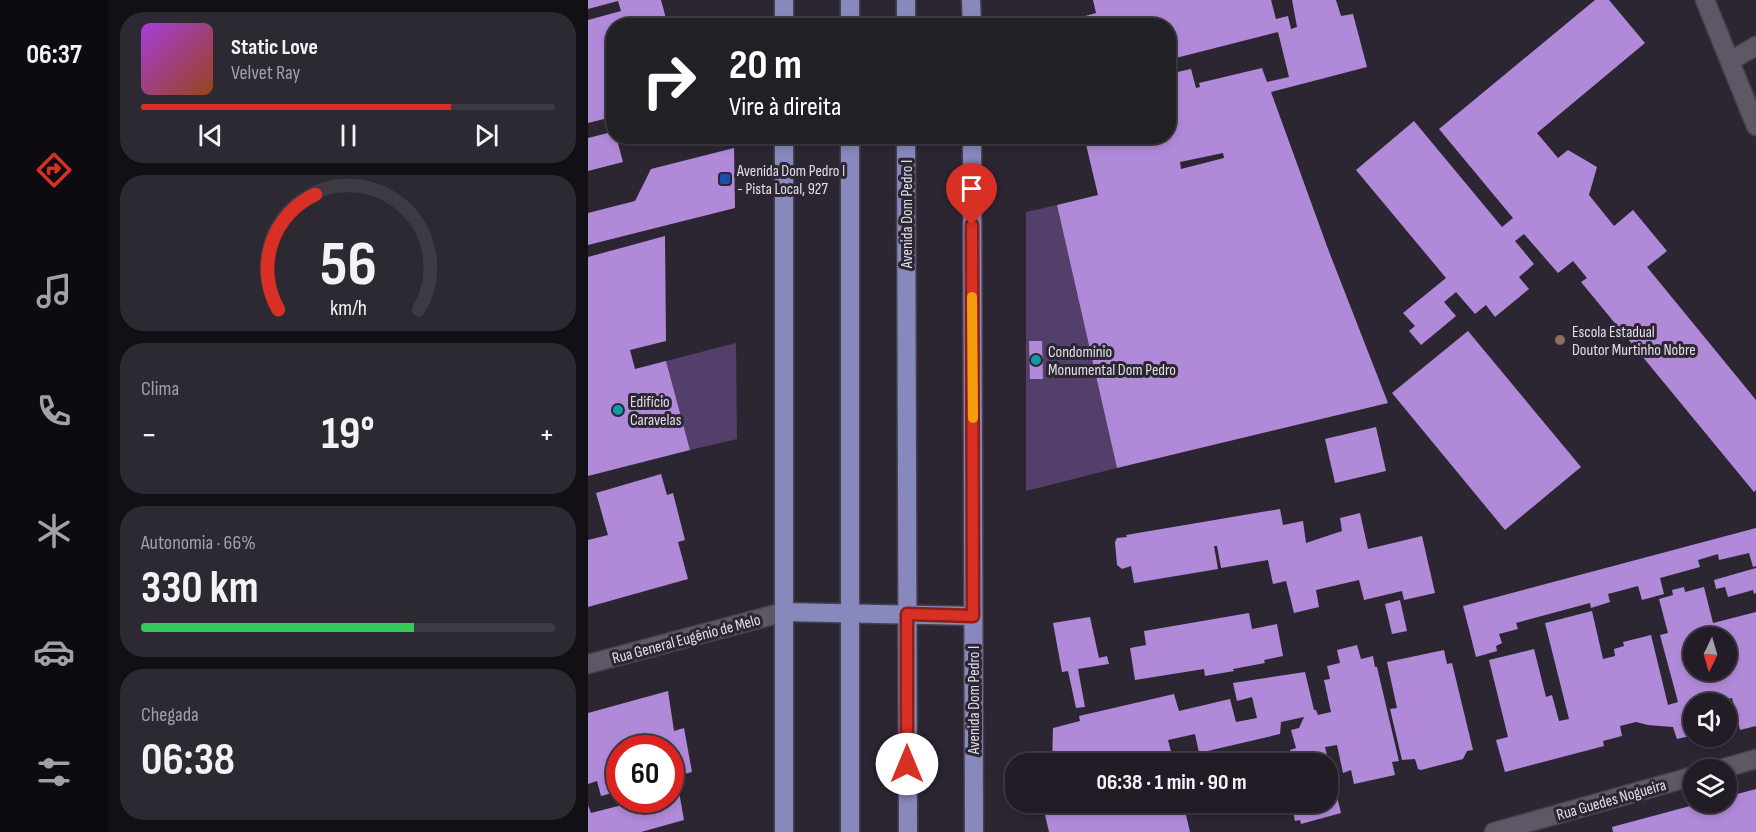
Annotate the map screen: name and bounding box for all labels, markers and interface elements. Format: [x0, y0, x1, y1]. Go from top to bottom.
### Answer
text: Static Love [231, 34, 318, 61]
text: 06:37 [26, 39, 82, 71]
text: 20 m [729, 40, 802, 91]
icon: right [630, 42, 708, 120]
text: Velvet Ray [231, 61, 300, 85]
text: Vire à direita [729, 91, 841, 123]
icon: previous [194, 119, 227, 152]
icon: pause [332, 119, 365, 152]
icon: next [470, 119, 503, 152]
icon: directions [33, 149, 75, 191]
street label: Avenida Dom Pedro I [898, 160, 917, 269]
place label: Avenida Dom Pedro I - Pista Local, 927 [736, 162, 845, 199]
pin [946, 163, 997, 225]
marker: Avenida Dom Pedro I - Pista Local, 927 [718, 172, 732, 186]
icon: arrive [955, 172, 988, 205]
text: 56 [320, 228, 376, 303]
icon: music [33, 270, 75, 312]
text: km/h [329, 296, 367, 321]
place label: Escola Estadual Doutor Murtinho Nobre [1572, 323, 1696, 360]
marker: Escola Estadual Doutor Murtinho Nobre [1553, 333, 1567, 347]
place label: Condomínio Monumental Dom Pedro [1048, 343, 1176, 380]
marker: Condomínio Monumental Dom Pedro [1029, 353, 1043, 367]
text: Clima [141, 377, 179, 401]
icon: phone [33, 390, 75, 432]
place label: Edifício Caravelas [630, 393, 682, 430]
marker: Edifício Caravelas [611, 403, 625, 417]
text: 19° [321, 407, 375, 462]
text: − [141, 415, 157, 455]
text: + [539, 415, 555, 455]
icon: climate [33, 510, 75, 552]
text: Autonomia · 66% [141, 531, 256, 555]
text: 330 km [141, 561, 259, 616]
street label: Rua General Eugênio de Melo [610, 611, 763, 668]
north arrow [1683, 627, 1737, 681]
map controls [1683, 627, 1737, 813]
icon: car [33, 631, 75, 673]
street label: Avenida Dom Pedro I [965, 646, 984, 755]
button: sound [1683, 693, 1737, 747]
text: Chegada [141, 703, 199, 727]
position arrow [875, 732, 939, 796]
text: 06:38 [141, 733, 235, 788]
speed limit sign: 60 [606, 735, 684, 813]
icon: filters [33, 751, 75, 793]
button: layers [1683, 759, 1737, 813]
text: 06:38 · 1 min · 90 m [1096, 769, 1247, 796]
street label: Rua Guedes Nogueira [1554, 776, 1668, 825]

